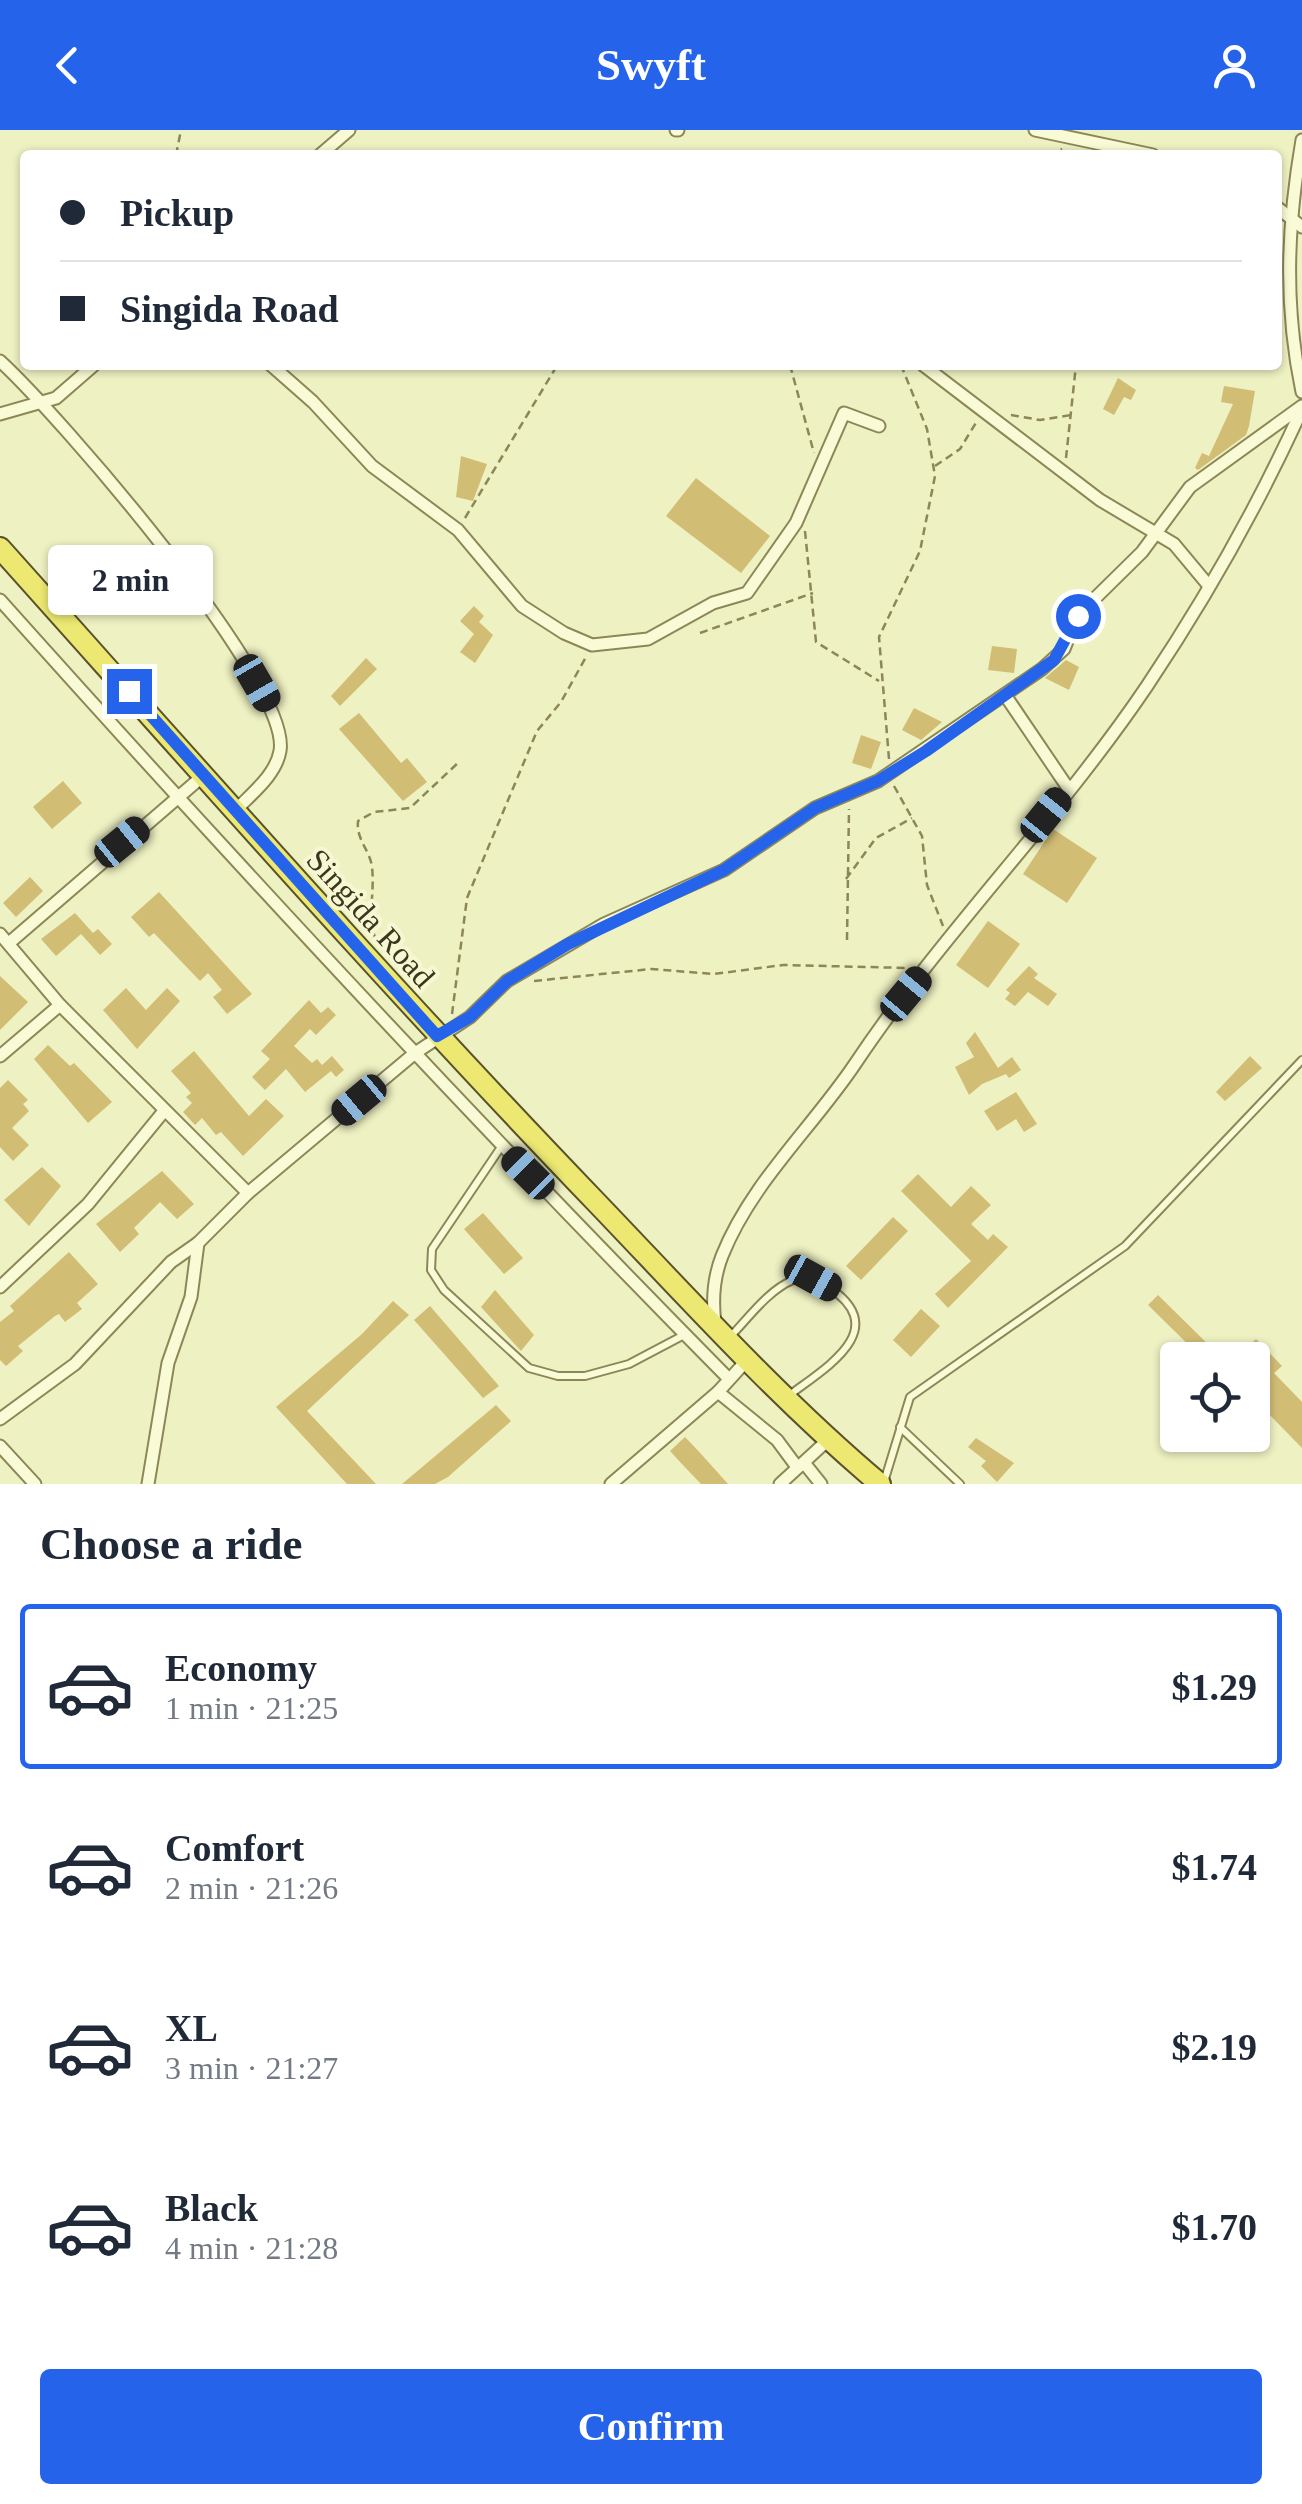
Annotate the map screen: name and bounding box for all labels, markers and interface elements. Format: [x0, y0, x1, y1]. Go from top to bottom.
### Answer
icon: back [40, 38, 95, 93]
icon: person [1207, 38, 1262, 93]
text: Swyft [596, 40, 706, 90]
text: Pickup [120, 192, 234, 234]
text: Singida Road [120, 288, 339, 330]
callout: 2 min [46, 546, 212, 616]
text: 2 min [92, 562, 169, 598]
route start [1056, 594, 1101, 639]
car [229, 650, 285, 716]
route end [107, 669, 152, 714]
car [1015, 782, 1077, 848]
car [89, 811, 155, 873]
street label: Singida Road [300, 842, 442, 994]
car [875, 961, 937, 1027]
car [326, 1069, 392, 1131]
car [496, 1141, 560, 1205]
car [779, 1250, 847, 1306]
map controls [1160, 1342, 1270, 1452]
button: locate [1160, 1342, 1270, 1452]
text: Choose a ride [40, 1519, 303, 1569]
icon: car [45, 1642, 135, 1732]
text: Economy [165, 1647, 317, 1689]
text: $1.29 [1172, 1666, 1257, 1708]
text: 1 min · 21:25 [165, 1690, 338, 1726]
icon: car [45, 1822, 135, 1912]
text: Comfort [165, 1827, 304, 1869]
text: $1.74 [1172, 1846, 1257, 1888]
text: 2 min · 21:26 [165, 1870, 338, 1906]
icon: car [45, 2002, 135, 2092]
text: XL [165, 2007, 218, 2049]
text: $2.19 [1172, 2026, 1257, 2068]
text: 3 min · 21:27 [165, 2050, 338, 2086]
icon: car [45, 2182, 135, 2272]
text: Black [165, 2187, 258, 2229]
text: $1.70 [1172, 2206, 1257, 2248]
text: 4 min · 21:28 [165, 2230, 338, 2266]
button: Confirm [40, 2369, 1262, 2484]

